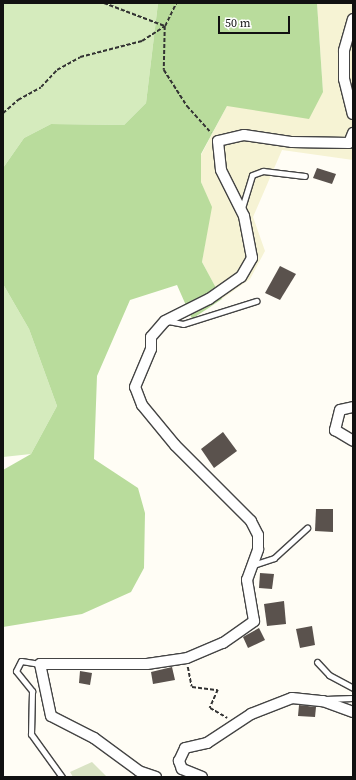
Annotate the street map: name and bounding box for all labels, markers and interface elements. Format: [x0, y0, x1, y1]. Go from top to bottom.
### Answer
scale bar [220, 8, 292, 34]
text: 50 m [225, 15, 251, 31]

